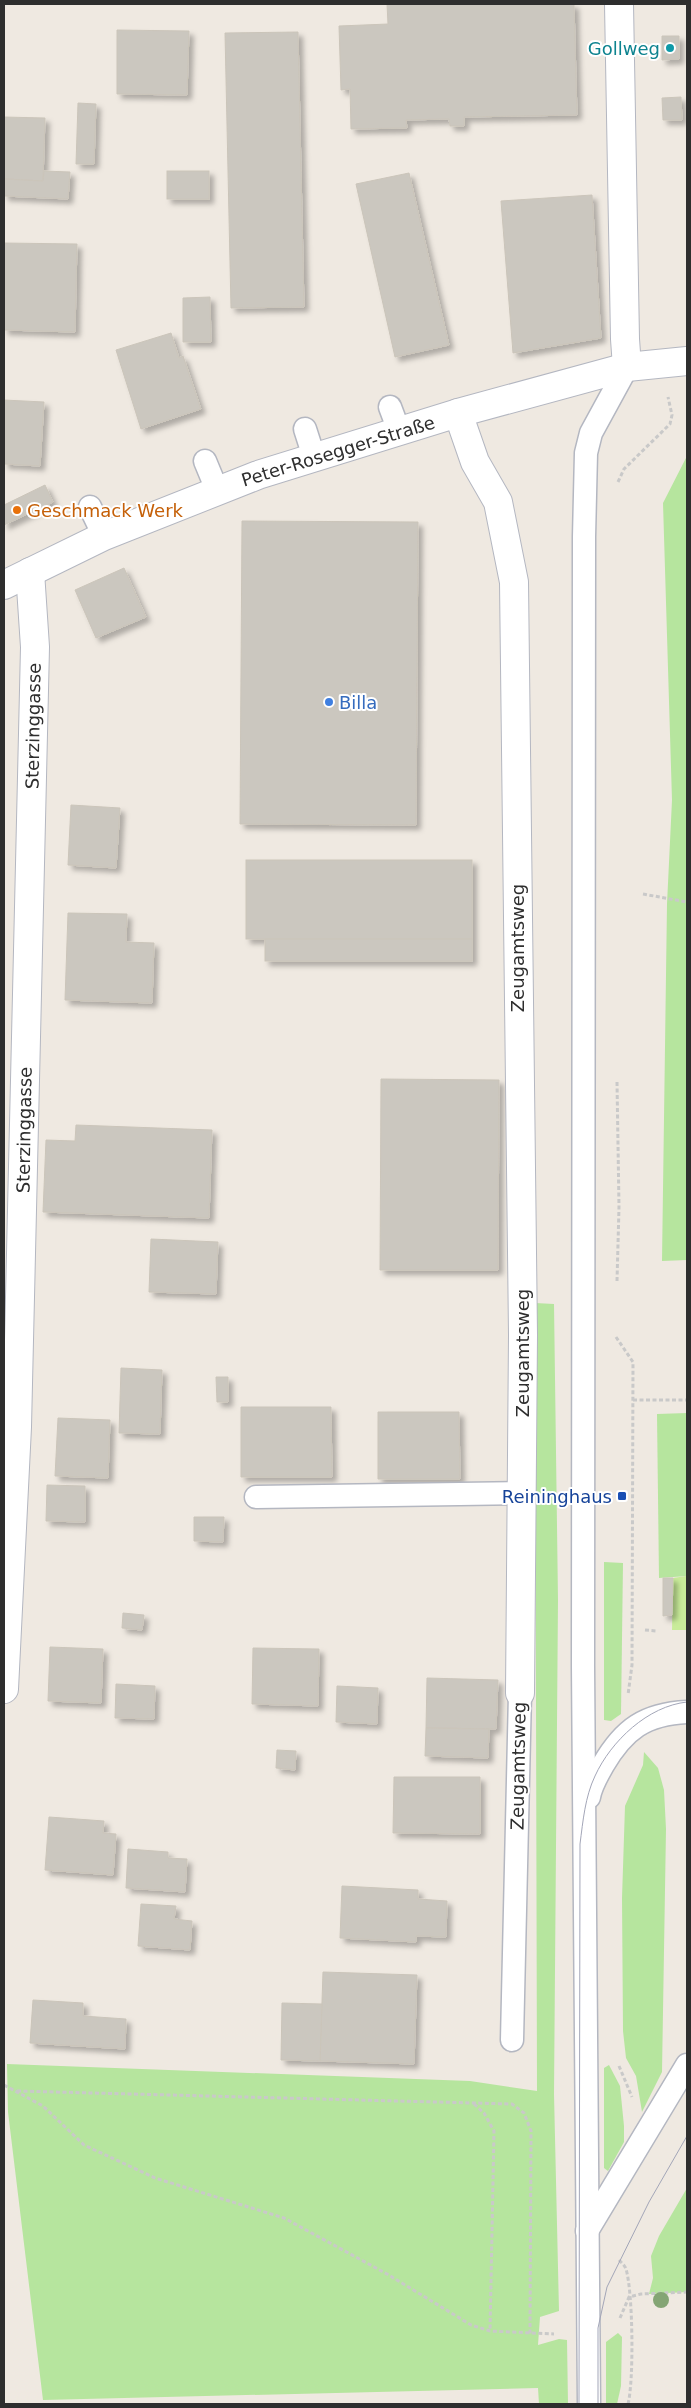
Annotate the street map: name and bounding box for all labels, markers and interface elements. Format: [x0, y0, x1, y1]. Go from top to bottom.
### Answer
place label: Gollweg [588, 38, 660, 59]
marker: Gollweg [664, 42, 676, 54]
street label: Peter-Rosegger-Straße [239, 412, 437, 490]
place label: Geschmack Werk [27, 500, 184, 521]
marker: Geschmack Werk [11, 504, 23, 516]
street label: Sterzinggasse [21, 663, 45, 789]
place label: Billa [339, 692, 377, 713]
marker: Billa [323, 696, 335, 708]
street label: Zeugamtsweg [507, 884, 528, 1012]
street label: Sterzinggasse [12, 1067, 36, 1193]
street label: Zeugamtsweg [512, 1289, 533, 1417]
place label: Reininghaus [502, 1486, 612, 1507]
marker: Reininghaus [616, 1490, 628, 1502]
street label: Zeugamtsweg [506, 1702, 530, 1830]

